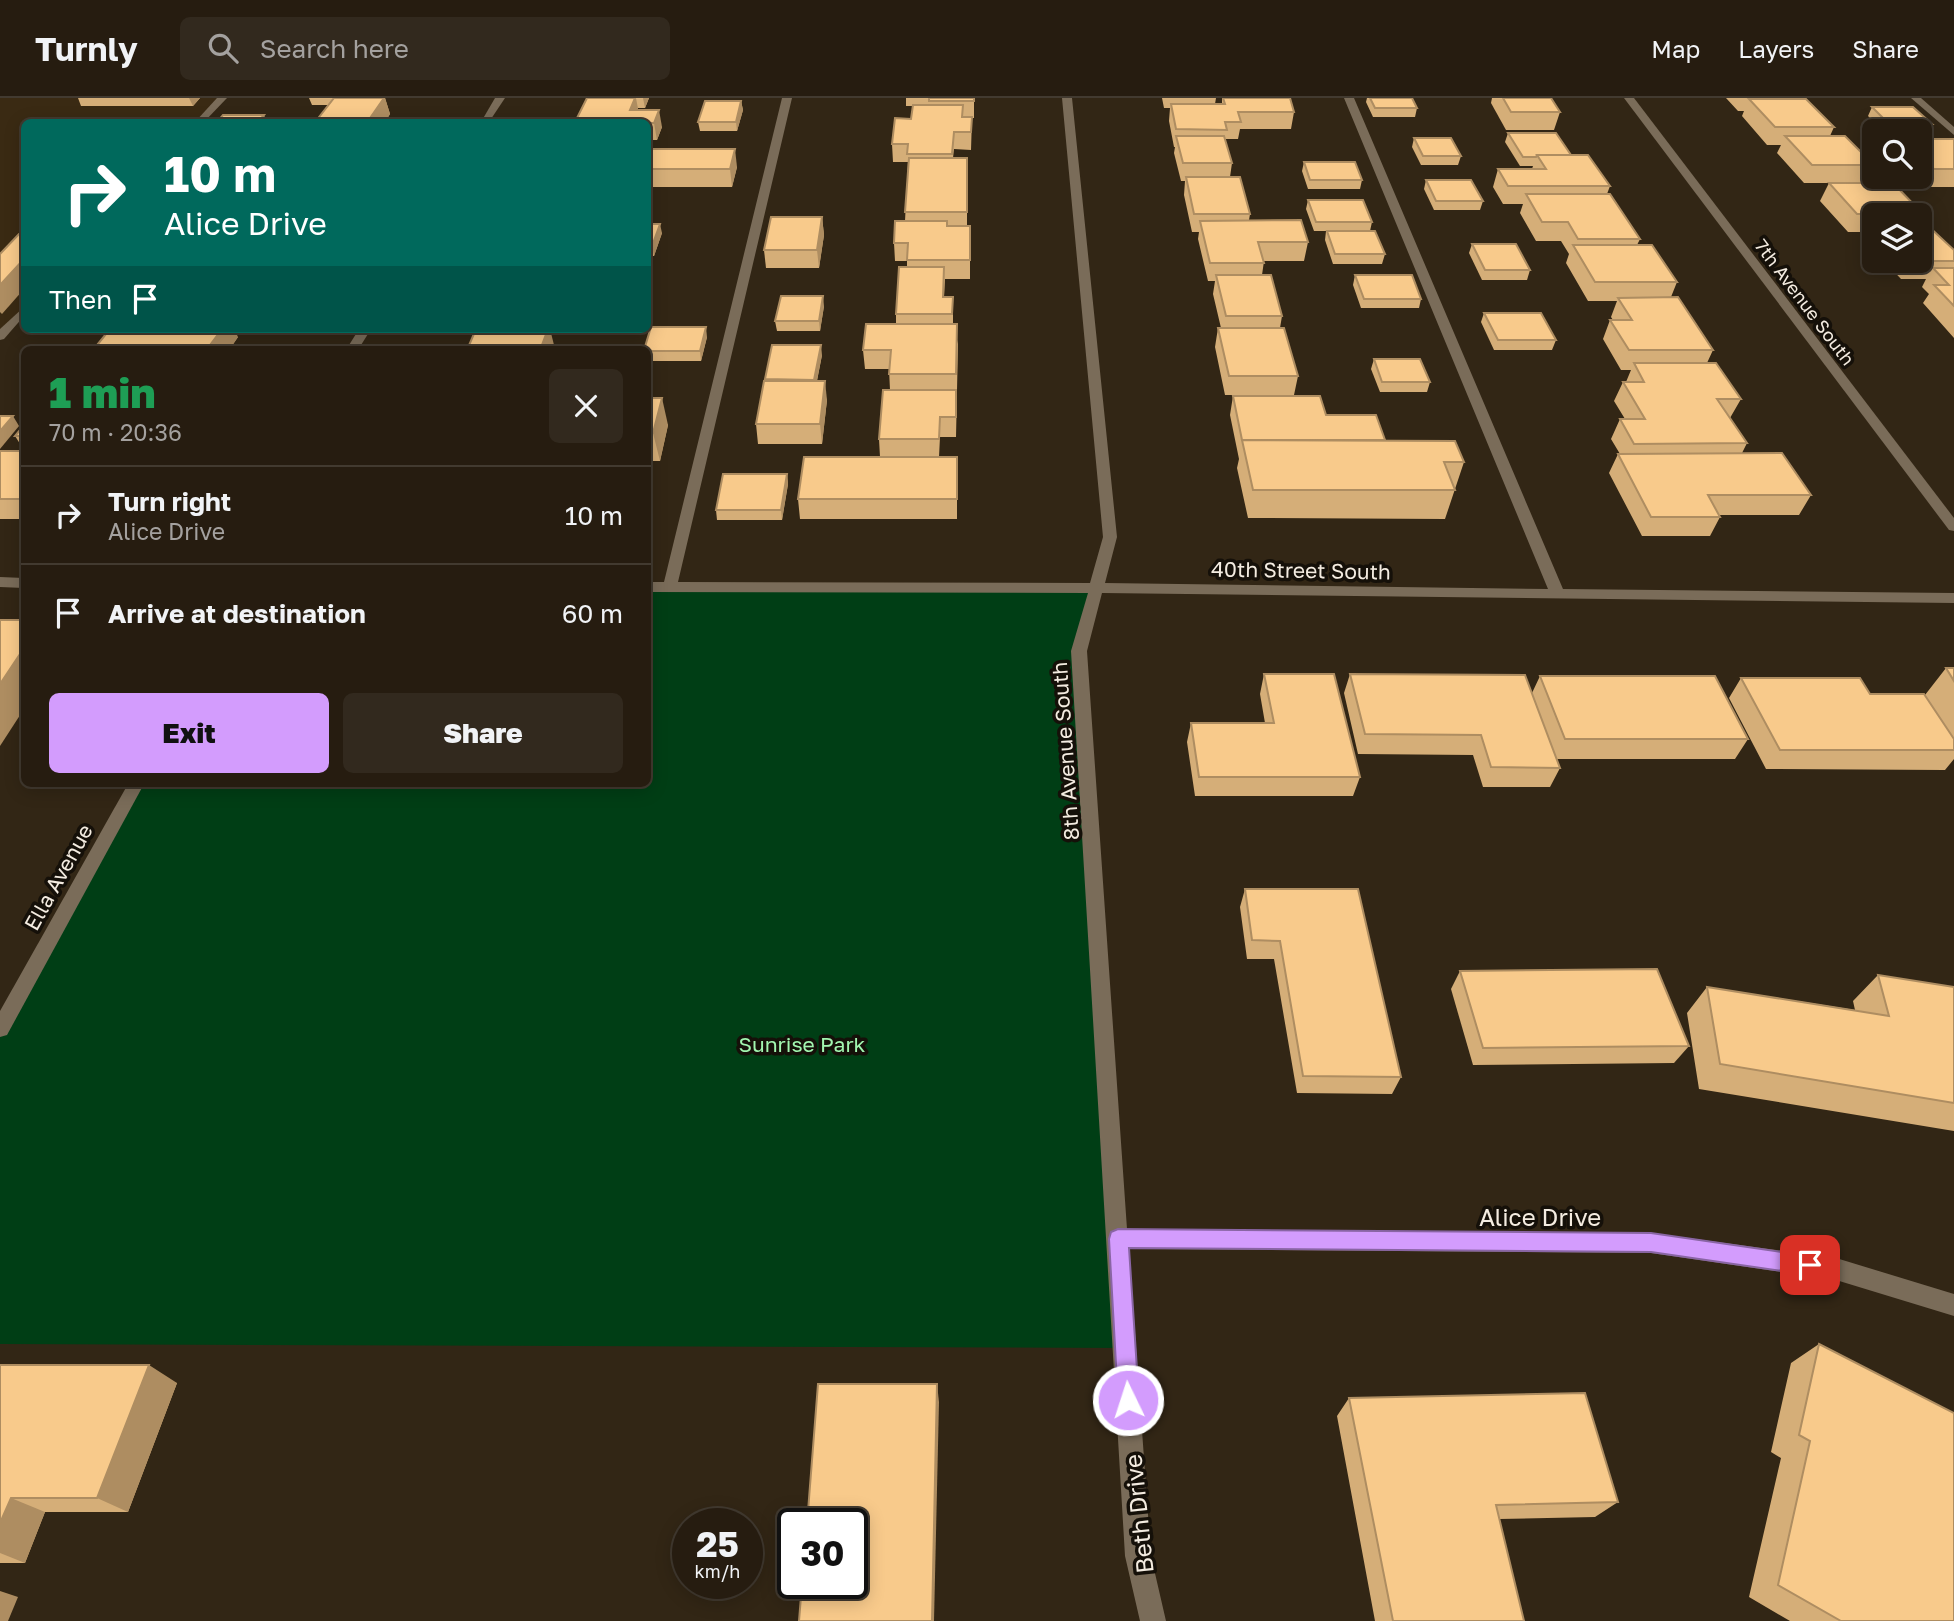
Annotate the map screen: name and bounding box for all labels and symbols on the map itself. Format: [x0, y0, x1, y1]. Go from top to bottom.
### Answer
street label: 7th Avenue South [1751, 235, 1859, 369]
street label: 40th Street South [1211, 555, 1391, 585]
street label: 8th Avenue South [1046, 661, 1084, 841]
street label: Ella Avenue [18, 819, 98, 935]
park label: Sunrise Park [739, 1031, 866, 1057]
street label: Alice Drive [1479, 1202, 1601, 1231]
pin [1780, 1235, 1840, 1295]
position arrow [1091, 1363, 1165, 1437]
street label: Beth Drive [1117, 1453, 1159, 1575]
speed limit sign: 30 [777, 1508, 868, 1599]

